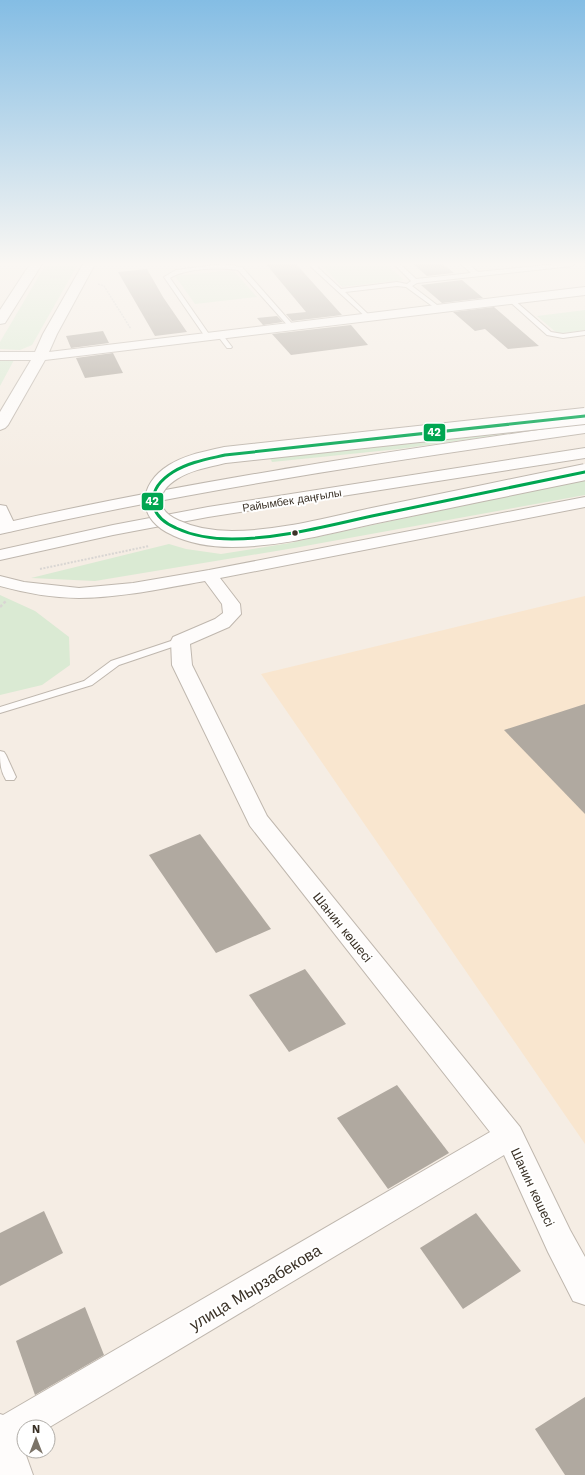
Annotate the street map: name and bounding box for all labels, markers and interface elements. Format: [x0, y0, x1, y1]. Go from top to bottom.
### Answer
line badge: 42 [423, 423, 446, 442]
text: 42 [427, 426, 441, 439]
street label: Райымбек даңғылы [242, 486, 343, 515]
line badge: 42 [141, 492, 164, 511]
text: 42 [145, 495, 159, 508]
unlabelled marker [290, 528, 300, 538]
street label: Шанин көшесі [310, 889, 375, 965]
street label: Шанин көшесі [508, 1145, 557, 1229]
street label: улица Мырзабекова [186, 1241, 325, 1334]
north arrow [16, 1419, 56, 1459]
text: N [32, 1423, 40, 1436]

